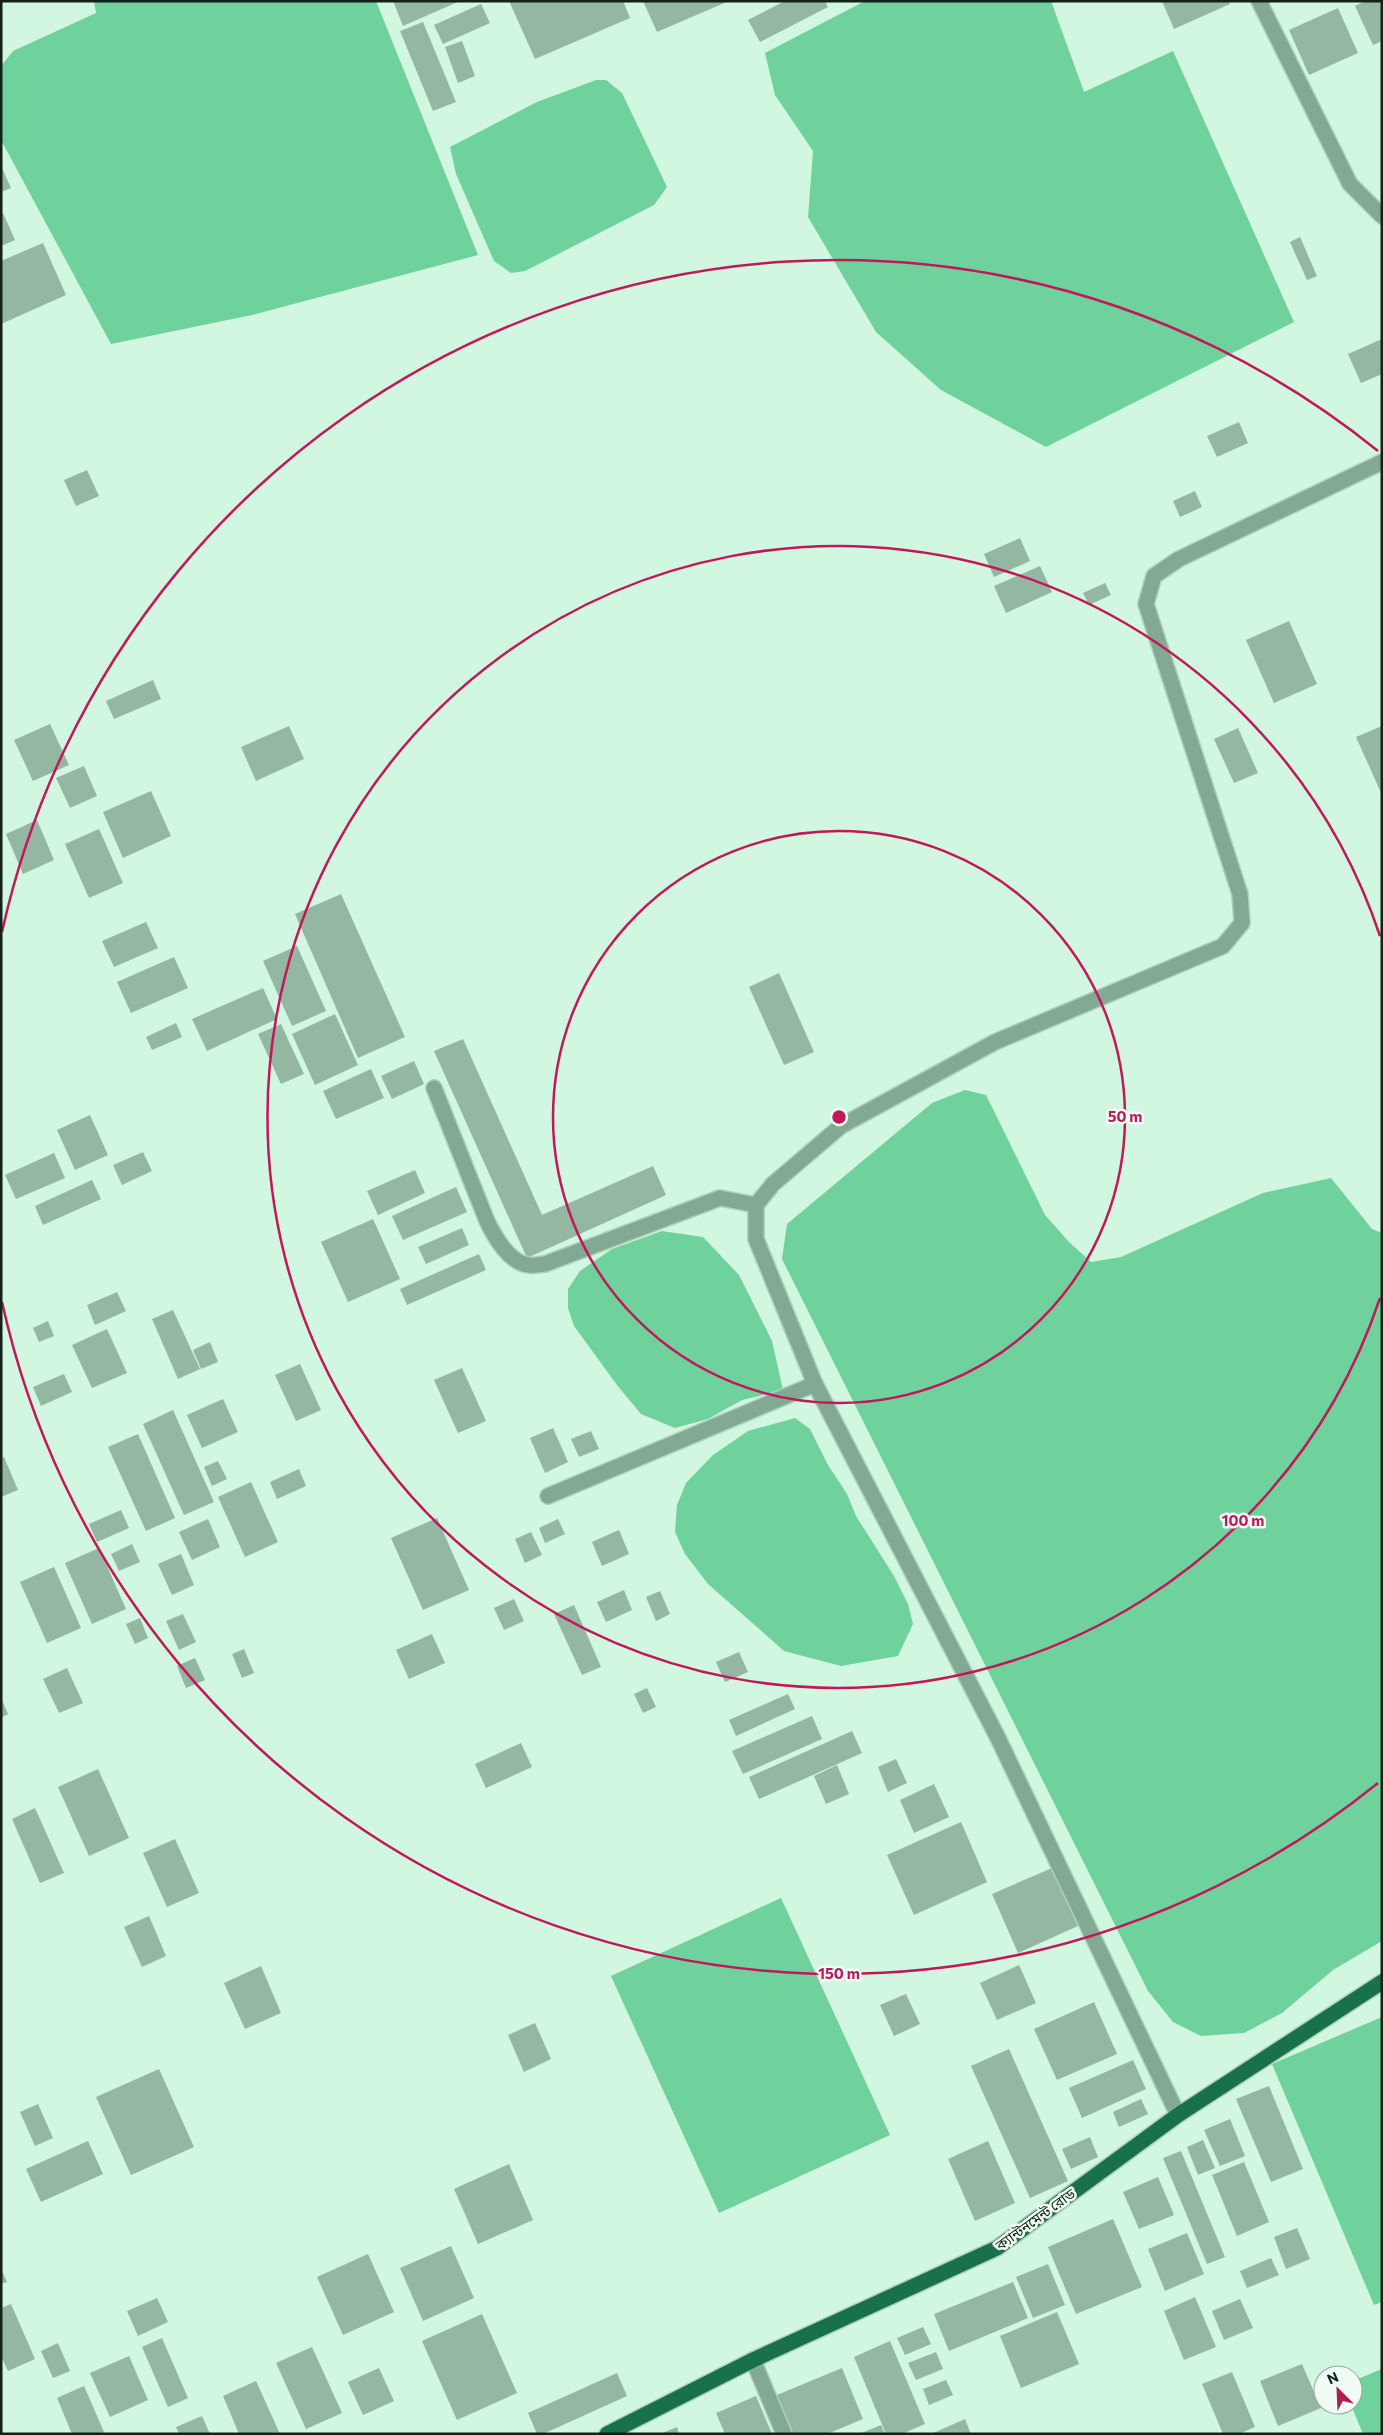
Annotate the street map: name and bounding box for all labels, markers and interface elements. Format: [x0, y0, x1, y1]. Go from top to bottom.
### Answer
text: 50 m [1108, 1107, 1142, 1125]
centre of rings [830, 1108, 848, 1126]
text: 100 m [1222, 1511, 1264, 1529]
text: 150 m [818, 1964, 860, 1982]
street label: ক্যান্টনমেন্ট রোড [991, 2184, 1079, 2254]
north arrow [1313, 2365, 1363, 2415]
text: N [1324, 2368, 1341, 2388]

